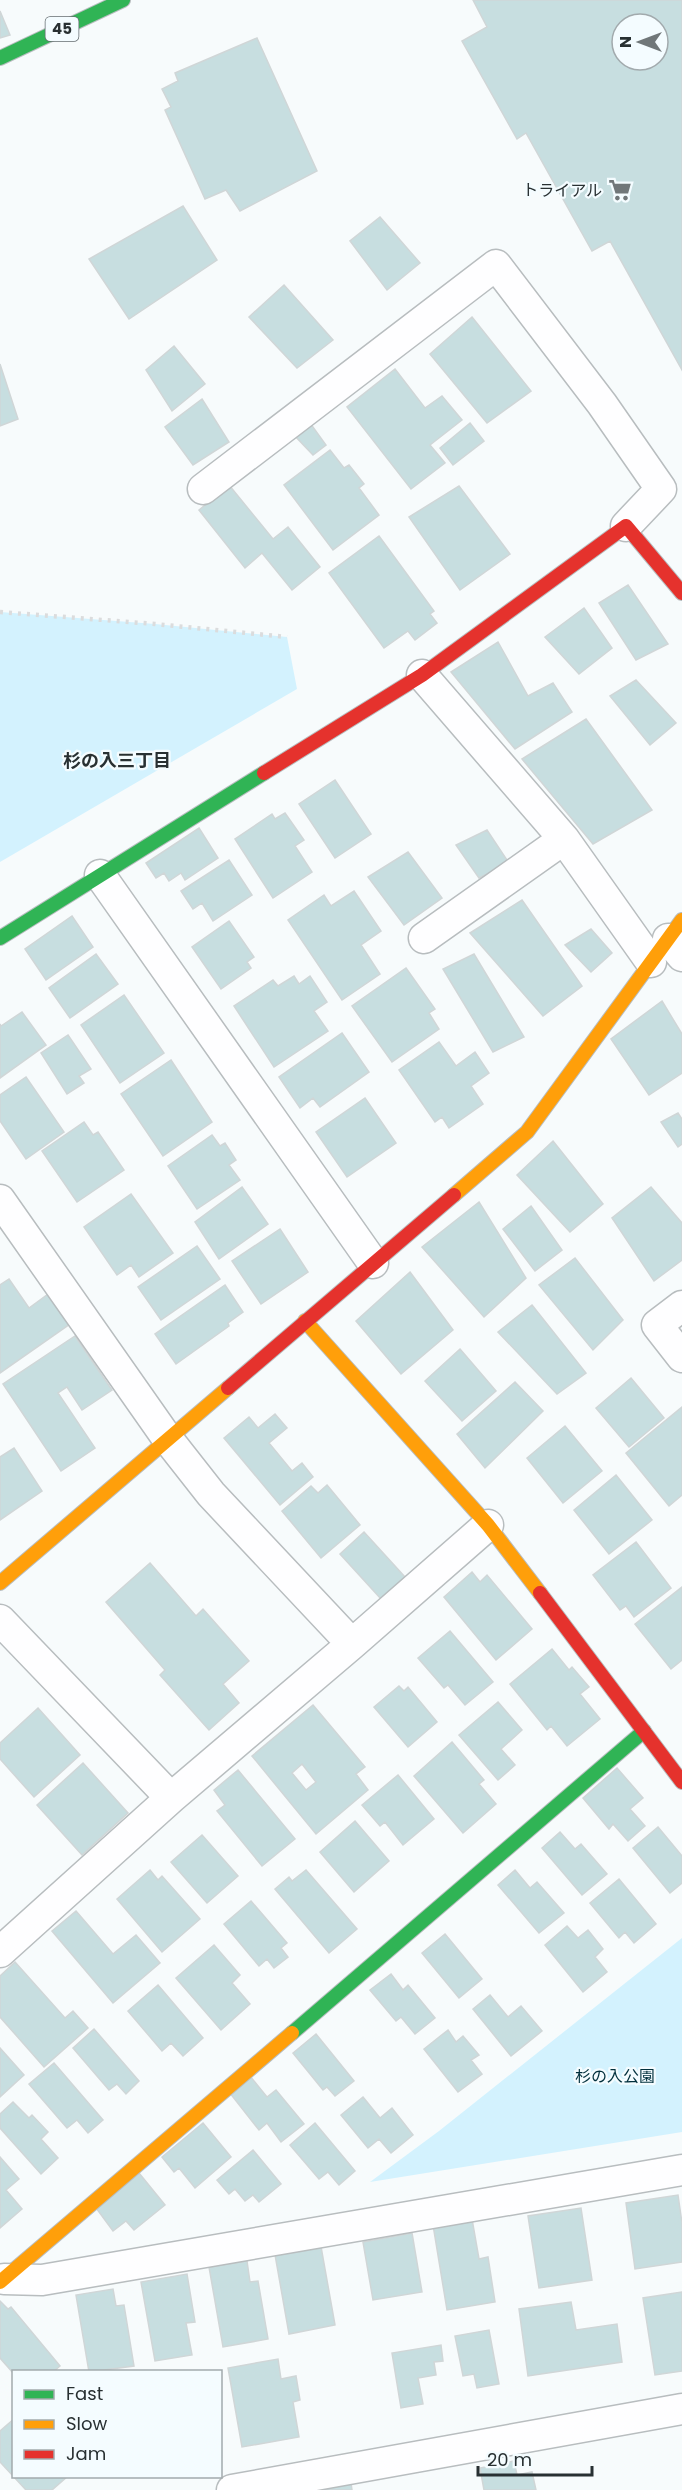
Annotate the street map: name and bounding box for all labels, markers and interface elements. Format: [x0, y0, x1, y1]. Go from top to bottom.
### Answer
north arrow [610, 12, 670, 72]
road number: 45 [46, 17, 78, 41]
text: N [614, 36, 637, 48]
supermarket icon: トライアル [607, 177, 633, 203]
place label: トライアル [522, 179, 602, 202]
district label: 杉の入三丁目 [63, 748, 171, 773]
park label: 杉の入公園 [575, 2065, 655, 2088]
legend [12, 2370, 222, 2478]
text: Fast [66, 2381, 103, 2406]
text: Slow [66, 2411, 108, 2436]
scale bar [478, 2439, 592, 2477]
text: Jam [66, 2441, 106, 2466]
text: 20 m [487, 2447, 532, 2472]

